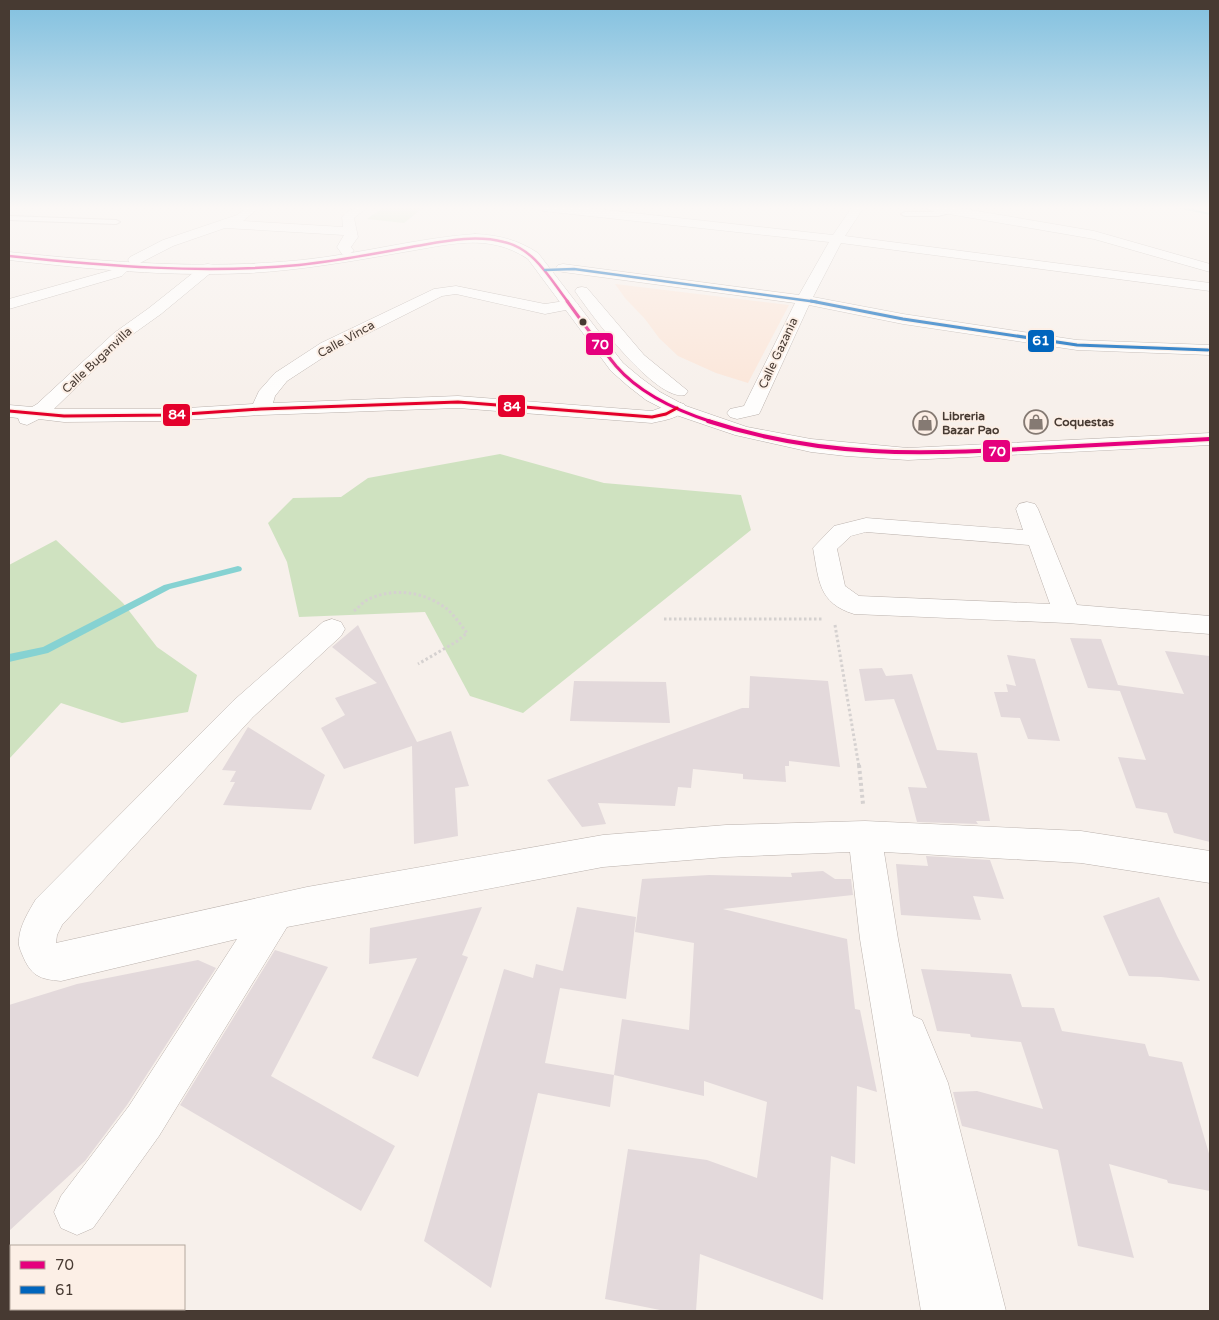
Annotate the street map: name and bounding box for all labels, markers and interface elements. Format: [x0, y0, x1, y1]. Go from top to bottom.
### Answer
street label: Calle Gazania [755, 315, 801, 391]
unlabelled marker [578, 317, 588, 327]
street label: Calle Vinca [315, 318, 377, 360]
street label: Calle Buganvilla [59, 324, 135, 396]
line badge: 61 [1027, 329, 1055, 353]
line badge: 70 [585, 332, 614, 356]
text: 61 [1032, 332, 1050, 349]
text: 70 [591, 336, 609, 353]
line badge: 84 [497, 394, 526, 418]
text: 84 [503, 398, 521, 415]
line badge: 84 [162, 403, 191, 427]
text: 84 [168, 406, 186, 423]
place label: Libreria Bazar Pao [942, 409, 999, 437]
shop icon: Coquestas [1023, 409, 1049, 435]
shop icon: Libreria Bazar Pao [912, 410, 938, 436]
place label: Coquestas [1054, 415, 1114, 430]
line badge: 70 [982, 439, 1011, 463]
text: 70 [988, 443, 1006, 460]
legend [10, 1245, 185, 1310]
text: 70 [55, 1256, 74, 1274]
text: 61 [55, 1281, 74, 1299]

